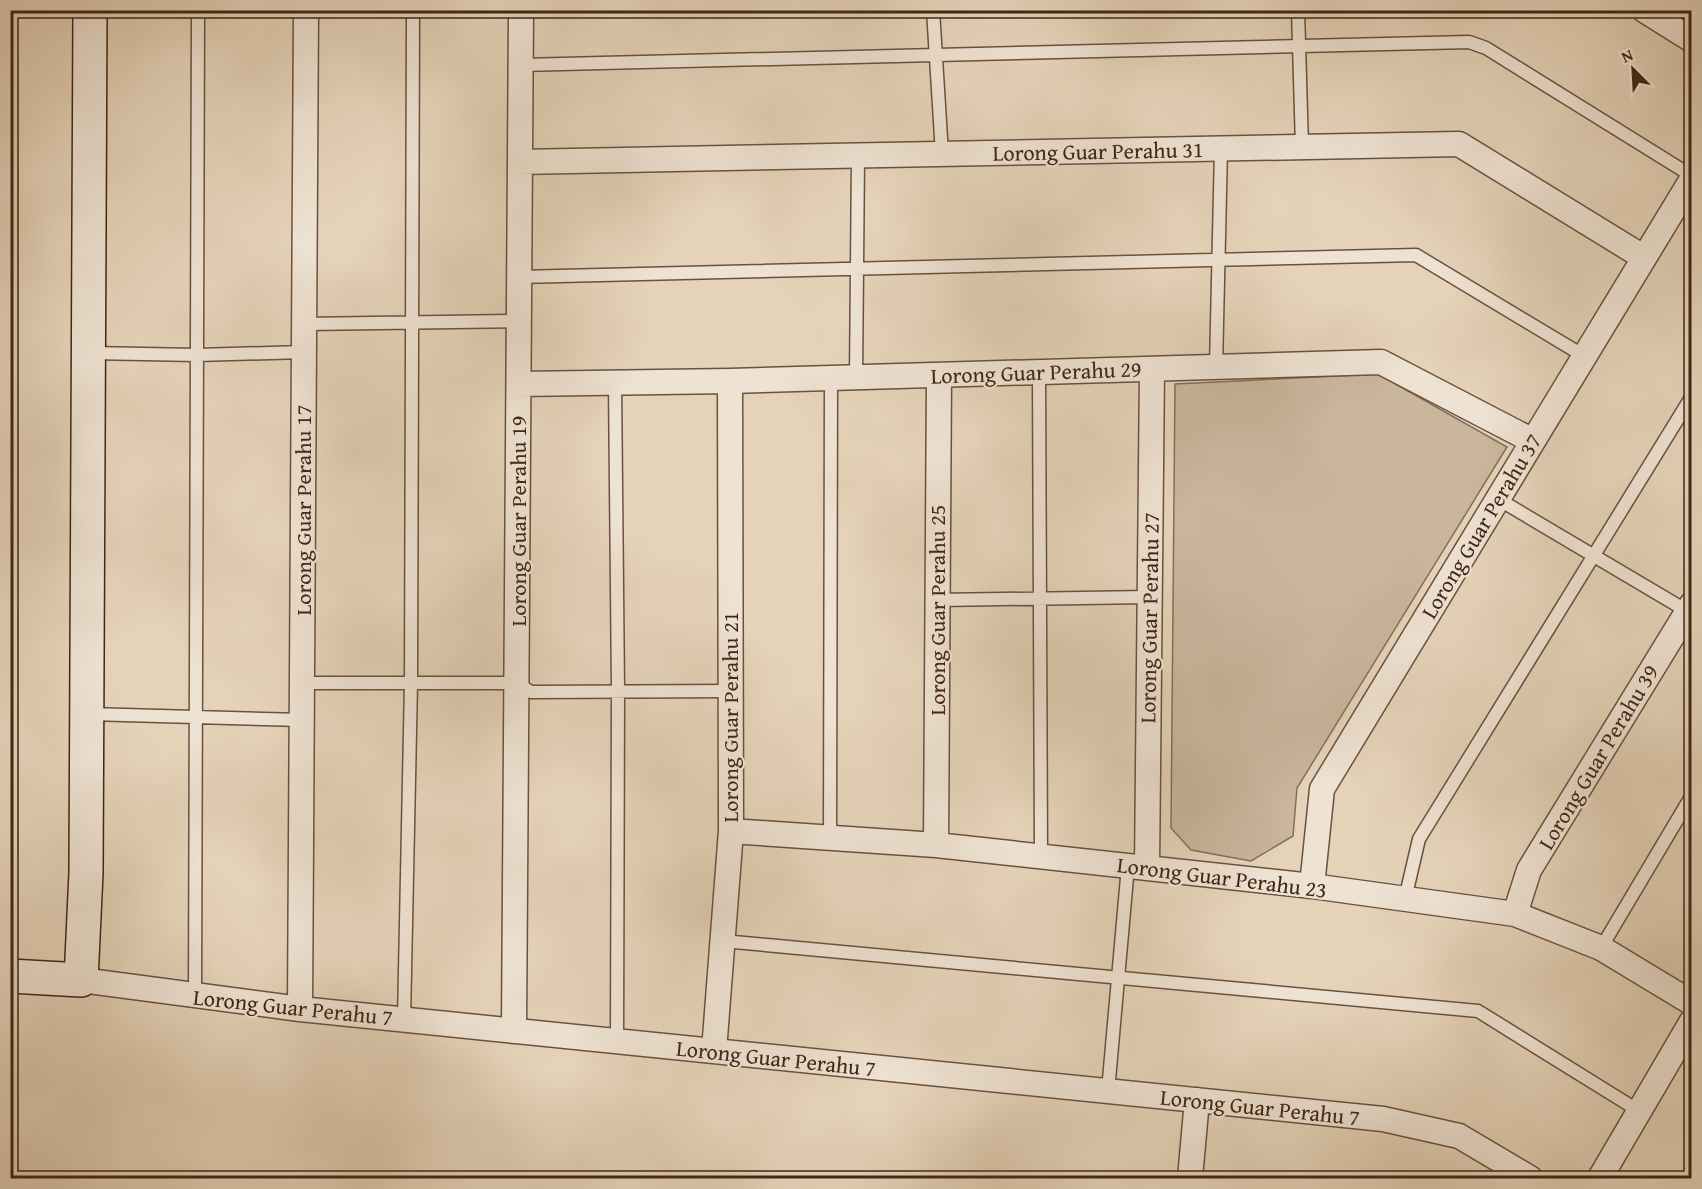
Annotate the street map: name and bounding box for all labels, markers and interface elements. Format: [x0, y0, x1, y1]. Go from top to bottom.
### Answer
north arrow [1603, 39, 1663, 99]
text: N [1617, 42, 1637, 68]
street label: Lorong Guar Perahu 31 [992, 133, 1204, 169]
street label: Lorong Guar Perahu 29 [930, 352, 1142, 392]
street label: Lorong Guar Perahu 17 [287, 405, 319, 615]
street label: Lorong Guar Perahu 19 [502, 416, 534, 626]
street label: Lorong Guar Perahu 37 [1413, 427, 1549, 625]
street label: Lorong Guar Perahu 25 [921, 505, 953, 715]
street label: Lorong Guar Perahu 27 [1131, 512, 1167, 724]
street label: Lorong Guar Perahu 21 [714, 612, 746, 822]
street label: Lorong Guar Perahu 39 [1530, 658, 1666, 856]
street label: Lorong Guar Perahu 23 [1115, 848, 1329, 906]
street label: Lorong Guar Perahu 7 [192, 981, 394, 1033]
street label: Lorong Guar Perahu 7 [675, 1032, 877, 1084]
street label: Lorong Guar Perahu 7 [1159, 1081, 1361, 1133]

